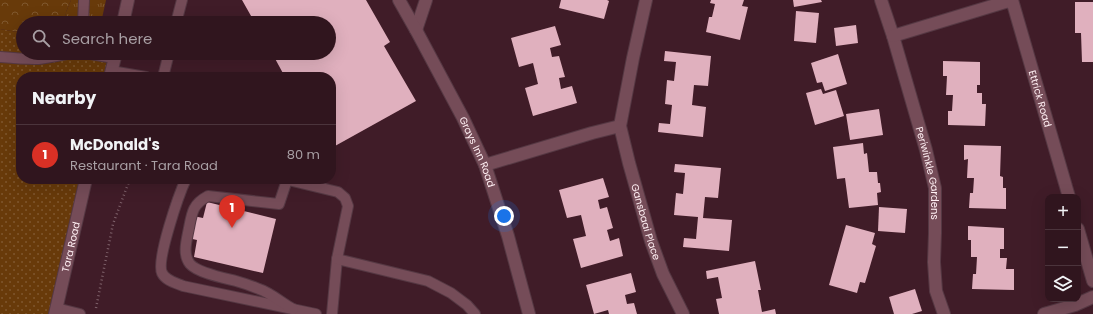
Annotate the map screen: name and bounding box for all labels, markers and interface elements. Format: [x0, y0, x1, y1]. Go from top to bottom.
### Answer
search box [16, 16, 336, 60]
icon: search [30, 27, 52, 49]
text: Search here [62, 28, 152, 49]
street label: Ettrick Road [1025, 68, 1056, 129]
text: Nearby [32, 86, 96, 110]
street label: Grays Inn Road [456, 114, 499, 189]
street label: Periwinkle Gardens [912, 125, 943, 220]
text: McDonald's [70, 134, 160, 155]
text: 1 [43, 145, 47, 164]
text: 80 m [287, 145, 320, 164]
text: Restaurant · Tara Road [70, 156, 218, 175]
street label: Gansbaai Place [628, 182, 665, 262]
map controls [1045, 194, 1081, 302]
button: + [1045, 194, 1081, 230]
pin: 1 [219, 195, 245, 228]
your location [494, 206, 514, 226]
street label: Tara Road [57, 220, 84, 273]
button: − [1045, 230, 1081, 266]
button: layers [1045, 266, 1081, 302]

